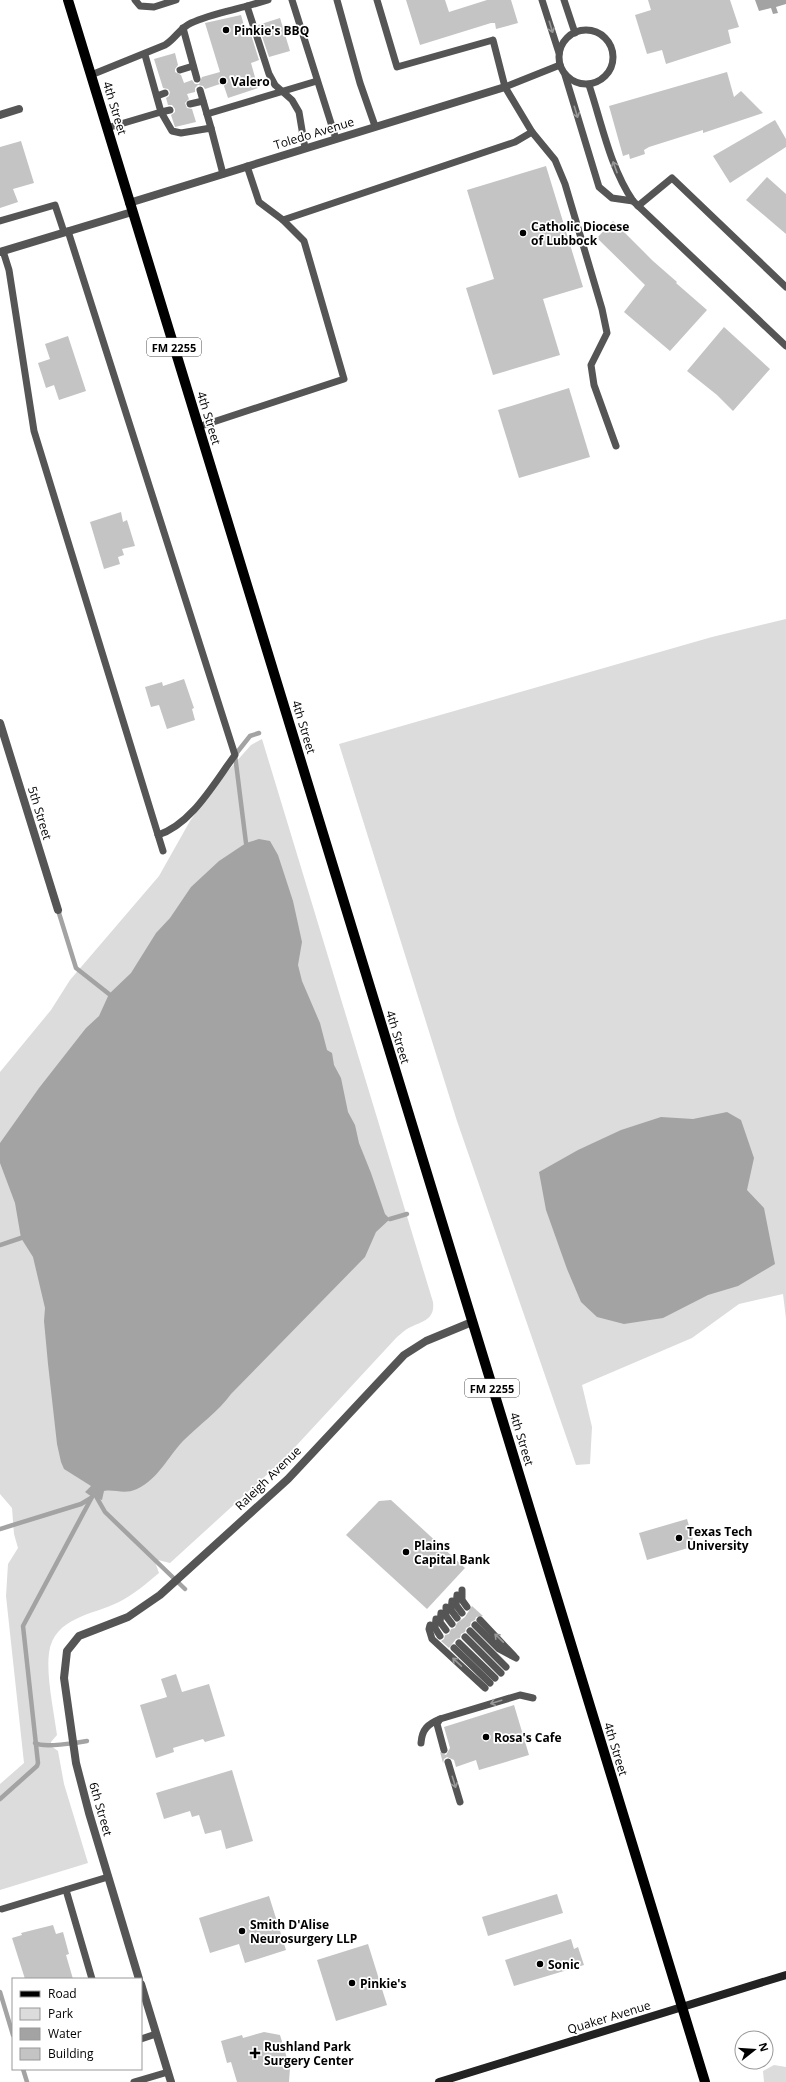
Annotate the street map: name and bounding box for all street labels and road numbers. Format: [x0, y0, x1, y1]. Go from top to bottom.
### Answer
street label: 4th Street [99, 79, 131, 137]
street label: Toledo Avenue [272, 113, 356, 153]
road number: FM 2255 [147, 338, 201, 356]
street label: 4th Street [193, 389, 225, 447]
street label: 4th Street [288, 698, 320, 756]
street label: 5th Street [24, 784, 56, 842]
street label: 4th Street [382, 1008, 414, 1066]
road number: FM 2255 [465, 1379, 519, 1397]
street label: 4th Street [506, 1410, 538, 1468]
street label: Raleigh Avenue [231, 1442, 305, 1514]
street label: 4th Street [600, 1720, 632, 1778]
street label: 6th Street [85, 1780, 117, 1838]
street label: Quaker Avenue [565, 1996, 653, 2038]

